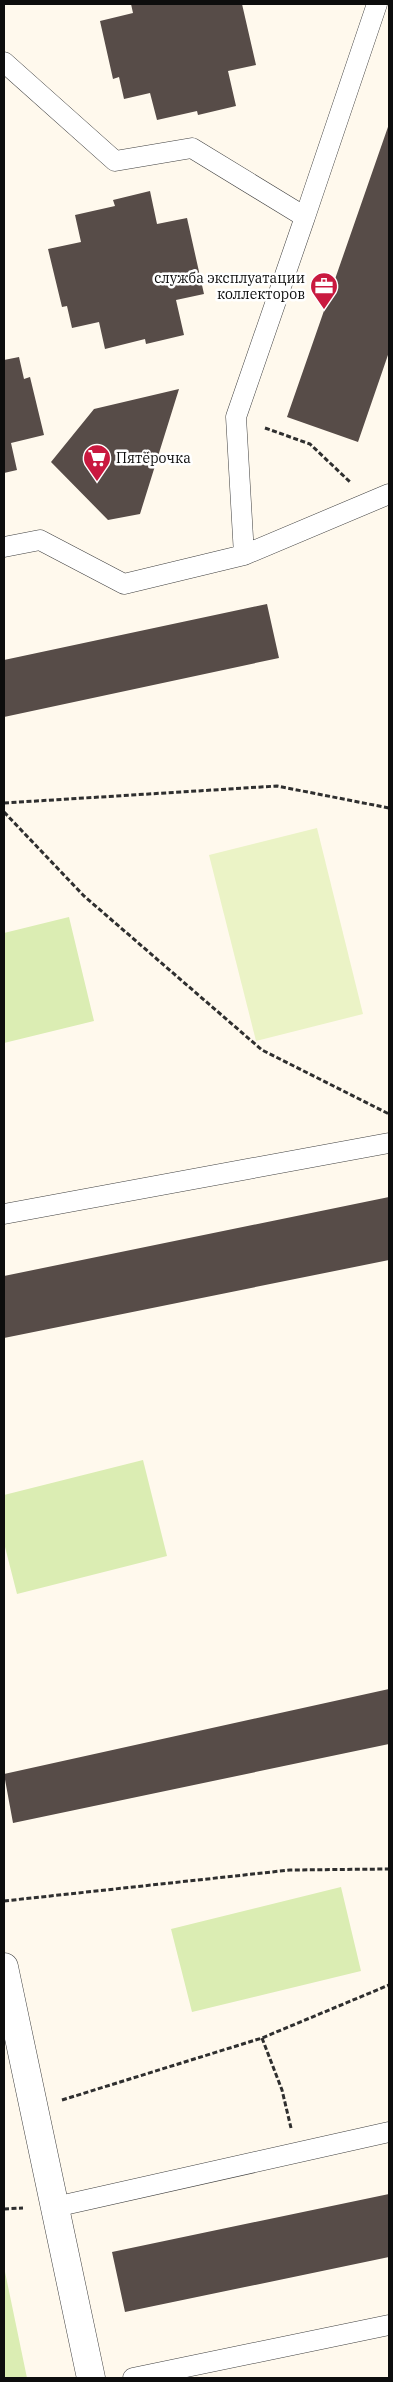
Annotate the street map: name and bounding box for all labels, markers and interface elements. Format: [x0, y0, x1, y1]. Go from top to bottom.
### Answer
place label: служба эксплуатации коллекторов [154, 269, 305, 303]
office icon: служба эксплуатации коллекторов [309, 271, 339, 310]
supermarket icon: Пятёрочка [82, 443, 112, 482]
place label: Пятёрочка [116, 449, 191, 467]

